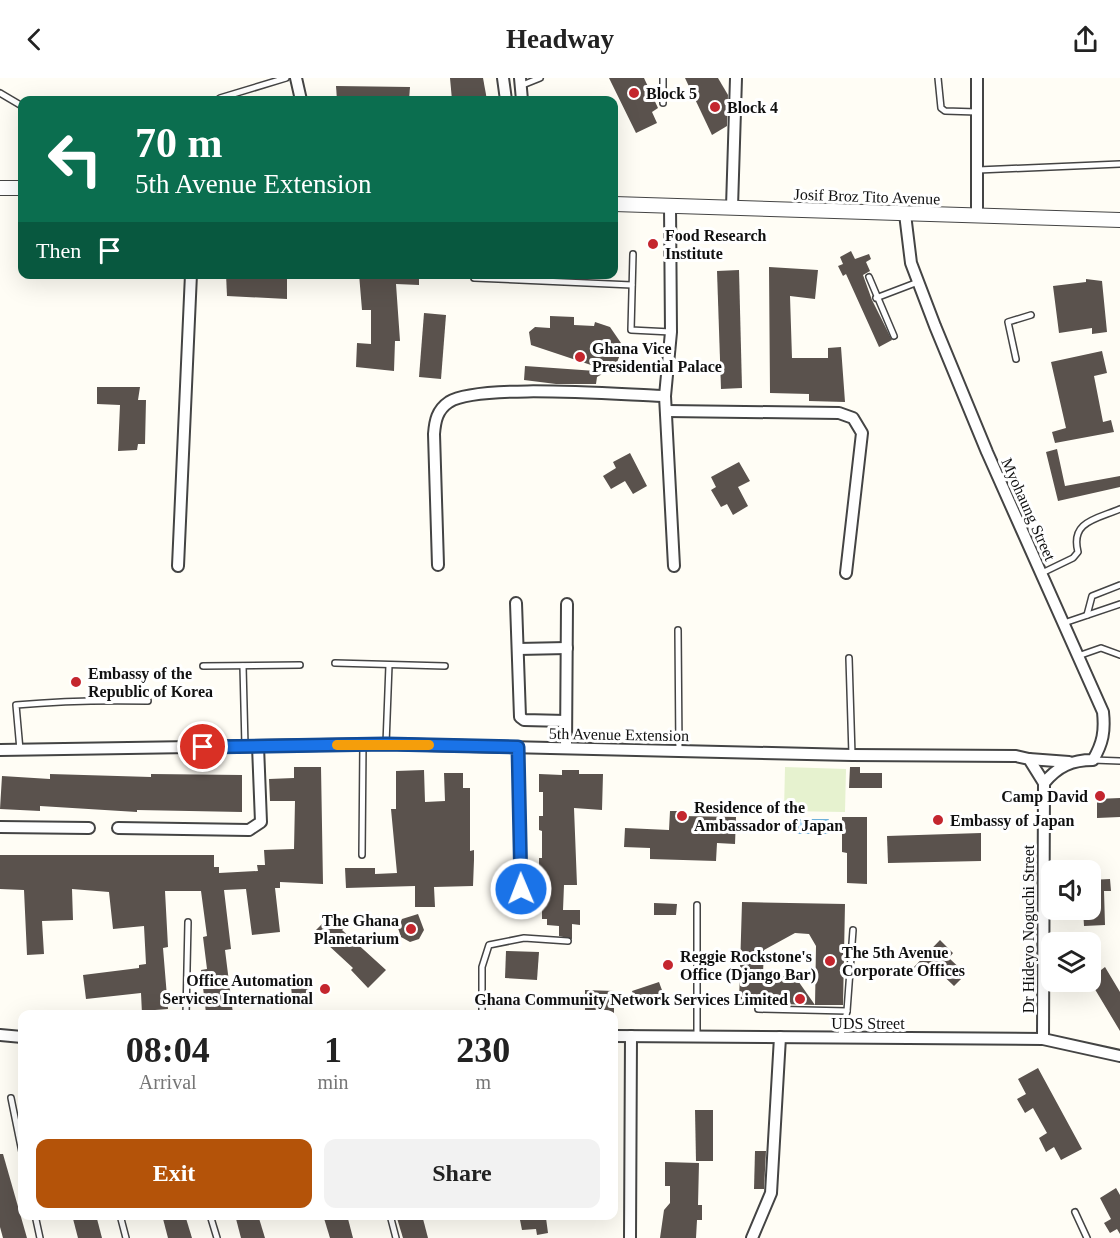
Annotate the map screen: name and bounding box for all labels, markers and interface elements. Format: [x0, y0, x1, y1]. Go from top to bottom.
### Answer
icon: back [18, 23, 51, 56]
icon: share [1069, 23, 1102, 56]
text: Headway [506, 24, 614, 54]
place label: Block 5 [646, 85, 697, 102]
marker: Block 5 [627, 86, 641, 100]
place label: Block 4 [727, 99, 778, 116]
marker: Block 4 [708, 100, 722, 114]
icon: left [36, 120, 114, 198]
text: 70 m [135, 120, 223, 166]
text: 5th Avenue Extension [135, 169, 371, 199]
street label: Josif Broz Tito Avenue [793, 185, 941, 208]
place label: Food Research Institute [665, 227, 767, 262]
icon: arrive [93, 234, 126, 267]
marker: Food Research Institute [646, 237, 660, 251]
text: Then [36, 238, 81, 263]
place label: Ghana Vice Presidential Palace [592, 340, 722, 375]
marker: Ghana Vice Presidential Palace [573, 350, 587, 364]
street label: Myohaung Street [997, 455, 1059, 564]
place label: Embassy of the Republic of Korea [88, 665, 213, 701]
marker: Embassy of the Republic of Korea [69, 675, 83, 689]
pin [177, 721, 228, 772]
street label: 5th Avenue Extension [549, 725, 689, 744]
icon: arrive [186, 730, 219, 763]
place label: Camp David [1001, 788, 1088, 806]
marker: Camp David [1093, 789, 1107, 803]
place label: Residence of the Ambassador of Japan [694, 799, 843, 835]
marker: Residence of the Ambassador of Japan [675, 809, 689, 823]
place label: Embassy of Japan [950, 812, 1075, 830]
marker: Embassy of Japan [931, 813, 945, 827]
street label: Dr Hideyo Noguchi Street [1020, 844, 1038, 1013]
position arrow [489, 857, 553, 921]
map controls [1041, 860, 1101, 992]
button: sound [1041, 860, 1101, 920]
place label: The Ghana Planetarium [314, 912, 400, 947]
marker: The Ghana Planetarium [404, 922, 418, 936]
button: layers [1041, 932, 1101, 992]
place label: The 5th Avenue Corporate Offices [842, 944, 965, 980]
place label: Reggie Rockstone's Office (Django Bar) [680, 948, 816, 984]
marker: The 5th Avenue Corporate Offices [823, 954, 837, 968]
marker: Reggie Rockstone's Office (Django Bar) [661, 958, 675, 972]
place label: Office Automation Services International [162, 972, 314, 1007]
marker: Office Automation Services International [318, 982, 332, 996]
place label: Ghana Community Network Services Limited [474, 991, 788, 1009]
marker: Ghana Community Network Services Limited [793, 992, 807, 1006]
street label: UDS Street [831, 1015, 905, 1032]
text: 08:04 [126, 1030, 210, 1070]
text: 1 [324, 1030, 342, 1070]
text: 230 [456, 1030, 510, 1070]
text: Arrival [139, 1071, 197, 1093]
text: min [317, 1071, 349, 1093]
text: m [476, 1071, 491, 1093]
button: Exit [36, 1139, 312, 1208]
button: Share [324, 1139, 600, 1208]

